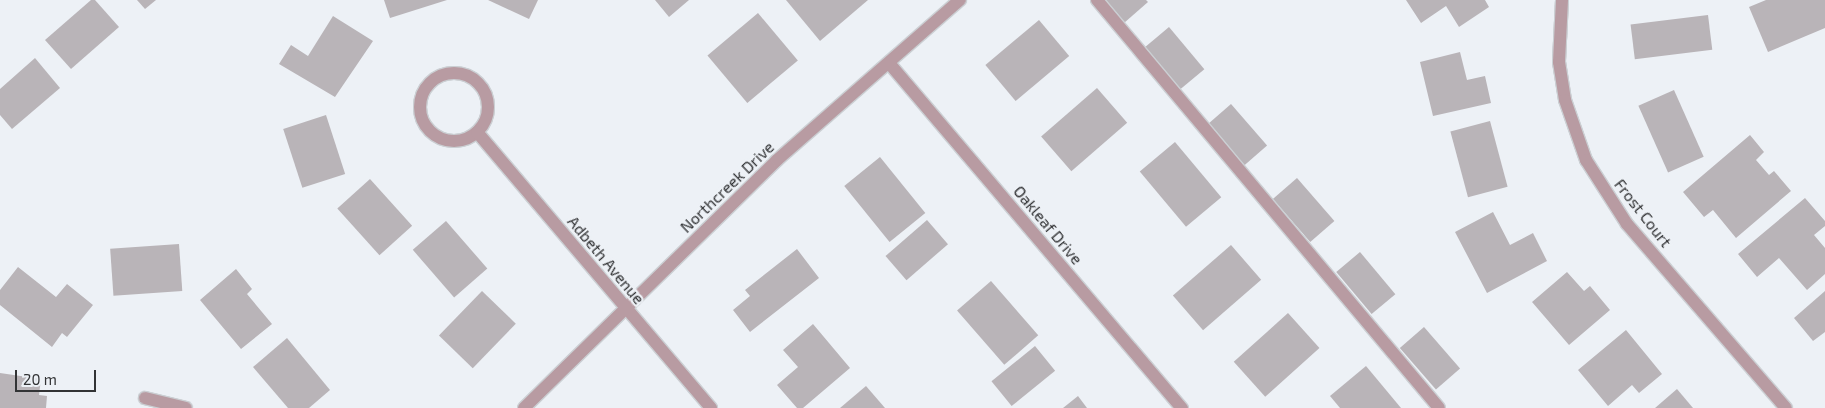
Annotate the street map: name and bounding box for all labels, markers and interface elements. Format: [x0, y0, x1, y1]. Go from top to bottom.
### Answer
street label: Northcreek Drive [676, 137, 778, 237]
street label: Frost Court [1610, 175, 1676, 251]
street label: Oakleaf Drive [1009, 182, 1087, 268]
street label: Adbeth Avenue [563, 212, 649, 308]
scale bar [18, 360, 99, 392]
text: 20 m [23, 370, 57, 388]

